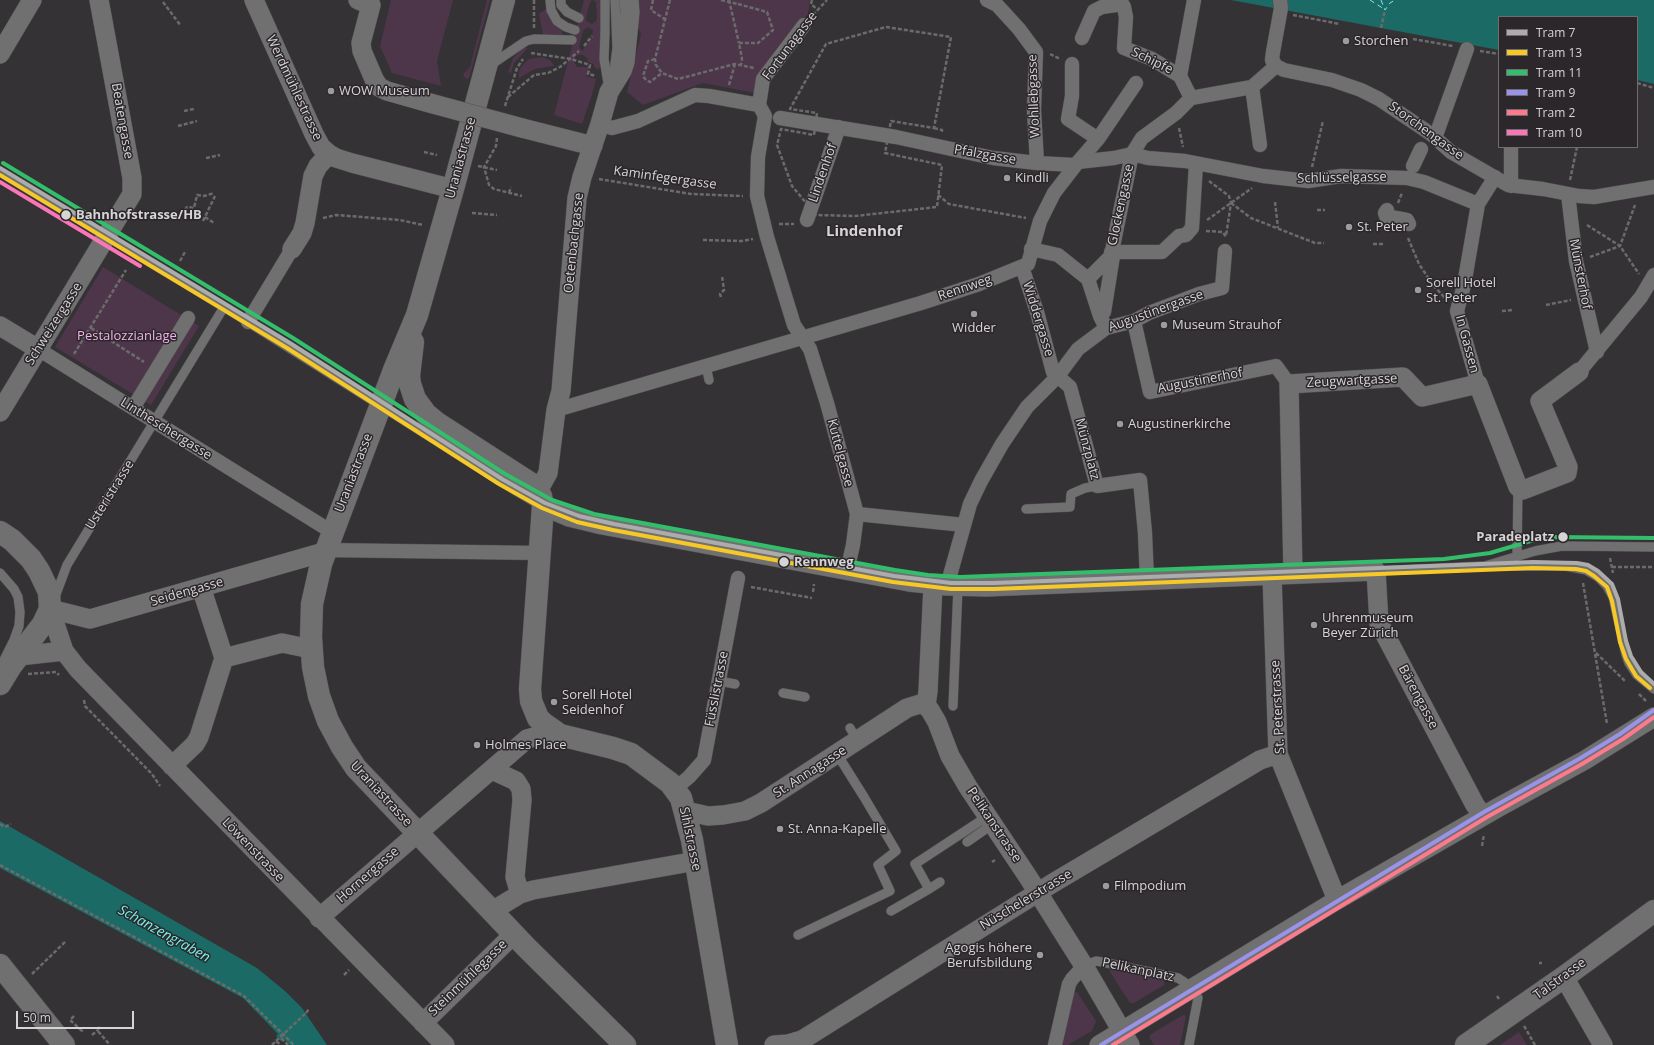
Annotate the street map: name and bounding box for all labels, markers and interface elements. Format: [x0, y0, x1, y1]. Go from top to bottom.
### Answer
street label: Fortunagasse [759, 9, 821, 83]
legend [1498, 16, 1638, 148]
text: Tram 7 [1536, 24, 1575, 41]
street label: Werdmühlestrasse [263, 33, 325, 143]
place label: Storchen [1354, 33, 1408, 49]
marker: Storchen [1341, 36, 1351, 46]
street label: Schipfe [1129, 44, 1175, 78]
text: Tram 13 [1536, 44, 1582, 61]
street label: Wohllebgasse [1025, 54, 1043, 138]
text: Tram 11 [1536, 64, 1582, 81]
street label: Beatengasse [108, 82, 136, 160]
place label: WOW Museum [339, 83, 430, 99]
text: Tram 9 [1536, 84, 1575, 101]
marker: WOW Museum [326, 86, 336, 96]
street label: Storchengasse [1386, 99, 1466, 163]
text: Tram 2 [1536, 104, 1575, 121]
street label: Uraniastrasse [443, 116, 479, 200]
text: Tram 10 [1536, 124, 1582, 141]
street label: Lindenhof [806, 141, 840, 205]
street label: Pfalzgasse [953, 142, 1017, 168]
street label: Kaminfegergasse [613, 163, 717, 193]
street label: Glockengasse [1105, 163, 1137, 247]
street label: Schlüsselgasse [1297, 169, 1387, 187]
place label: Kindli [1015, 170, 1049, 186]
marker: Kindli [1002, 173, 1012, 183]
street label: Oetenbachgasse [561, 192, 587, 294]
place label: Bahnhofstrasse/HB [76, 207, 202, 223]
marker: Bahnhofstrasse/HB [59, 208, 73, 222]
place label: St. Peter [1357, 219, 1408, 235]
marker: St. Peter [1344, 222, 1354, 232]
district label: Lindenhof [826, 223, 902, 241]
street label: Münsterhof [1566, 238, 1594, 310]
street label: Rennweg [936, 272, 994, 304]
place label: Sorell Hotel St. Peter [1426, 275, 1496, 306]
street label: Schweizergasse [22, 280, 86, 368]
street label: Widdergasse [1019, 280, 1057, 358]
marker: Sorell Hotel St. Peter [1413, 285, 1423, 295]
street label: Augustinergasse [1106, 287, 1206, 335]
marker: Widder [969, 309, 979, 319]
street label: In Gassen [1452, 313, 1482, 375]
place label: Museum Strauhof [1172, 317, 1281, 333]
place label: Widder [952, 320, 996, 336]
marker: Museum Strauhof [1159, 320, 1169, 330]
park label: Pestalozzianlage [77, 328, 177, 344]
street label: Augustinerhof [1156, 365, 1244, 397]
street label: Zeugwartgasse [1306, 371, 1398, 391]
street label: Lintheschergasse [117, 395, 215, 463]
place label: Augustinerkirche [1128, 416, 1231, 432]
street label: Kuttelgasse [823, 417, 857, 489]
street label: Münzplatz [1071, 417, 1103, 481]
marker: Augustinerkirche [1115, 419, 1125, 429]
street label: Uraniastrasse [332, 431, 376, 515]
street label: Usteristrasse [82, 457, 138, 533]
place label: Paradeplatz [1476, 529, 1554, 545]
marker: Paradeplatz [1556, 530, 1570, 544]
place label: Rennweg [794, 554, 854, 570]
marker: Rennweg [777, 555, 791, 569]
street label: Seidengasse [149, 574, 225, 610]
place label: Uhrenmuseum Beyer Zürich [1322, 610, 1414, 641]
marker: Uhrenmuseum Beyer Zürich [1309, 620, 1319, 630]
street label: Füsslistrasse [702, 650, 732, 728]
street label: St. Peterstrasse [1268, 660, 1288, 754]
street label: Bärengasse [1395, 662, 1441, 732]
place label: Sorell Hotel Seidenhof [562, 687, 632, 718]
marker: Sorell Hotel Seidenhof [549, 697, 559, 707]
place label: Holmes Place [485, 737, 566, 753]
marker: Holmes Place [472, 740, 482, 750]
street label: St. Annagasse [771, 743, 849, 801]
street label: Uraniastrasse [347, 758, 415, 830]
street label: Pelikanstrasse [963, 785, 1025, 865]
street label: Sihlstrasse [676, 806, 704, 872]
street label: Löwenstrasse [219, 815, 287, 885]
place label: St. Anna-Kapelle [788, 821, 886, 837]
marker: St. Anna-Kapelle [775, 824, 785, 834]
street label: Hornergasse [334, 844, 402, 906]
street label: Nüschelerstrasse [977, 866, 1075, 934]
place label: Filmpodium [1114, 878, 1186, 894]
marker: Filmpodium [1101, 881, 1111, 891]
water label: Schanzengraben [115, 902, 213, 966]
street label: Steinmühlegasse [426, 937, 510, 1019]
place label: Agogis höhere Berufsbildung [945, 940, 1032, 971]
marker: Agogis höhere Berufsbildung [1035, 950, 1045, 960]
street label: Pelikanplatz [1101, 955, 1175, 985]
street label: Talstrasse [1531, 955, 1589, 1003]
scale bar [18, 1003, 136, 1029]
text: 50 m [23, 1009, 51, 1026]

